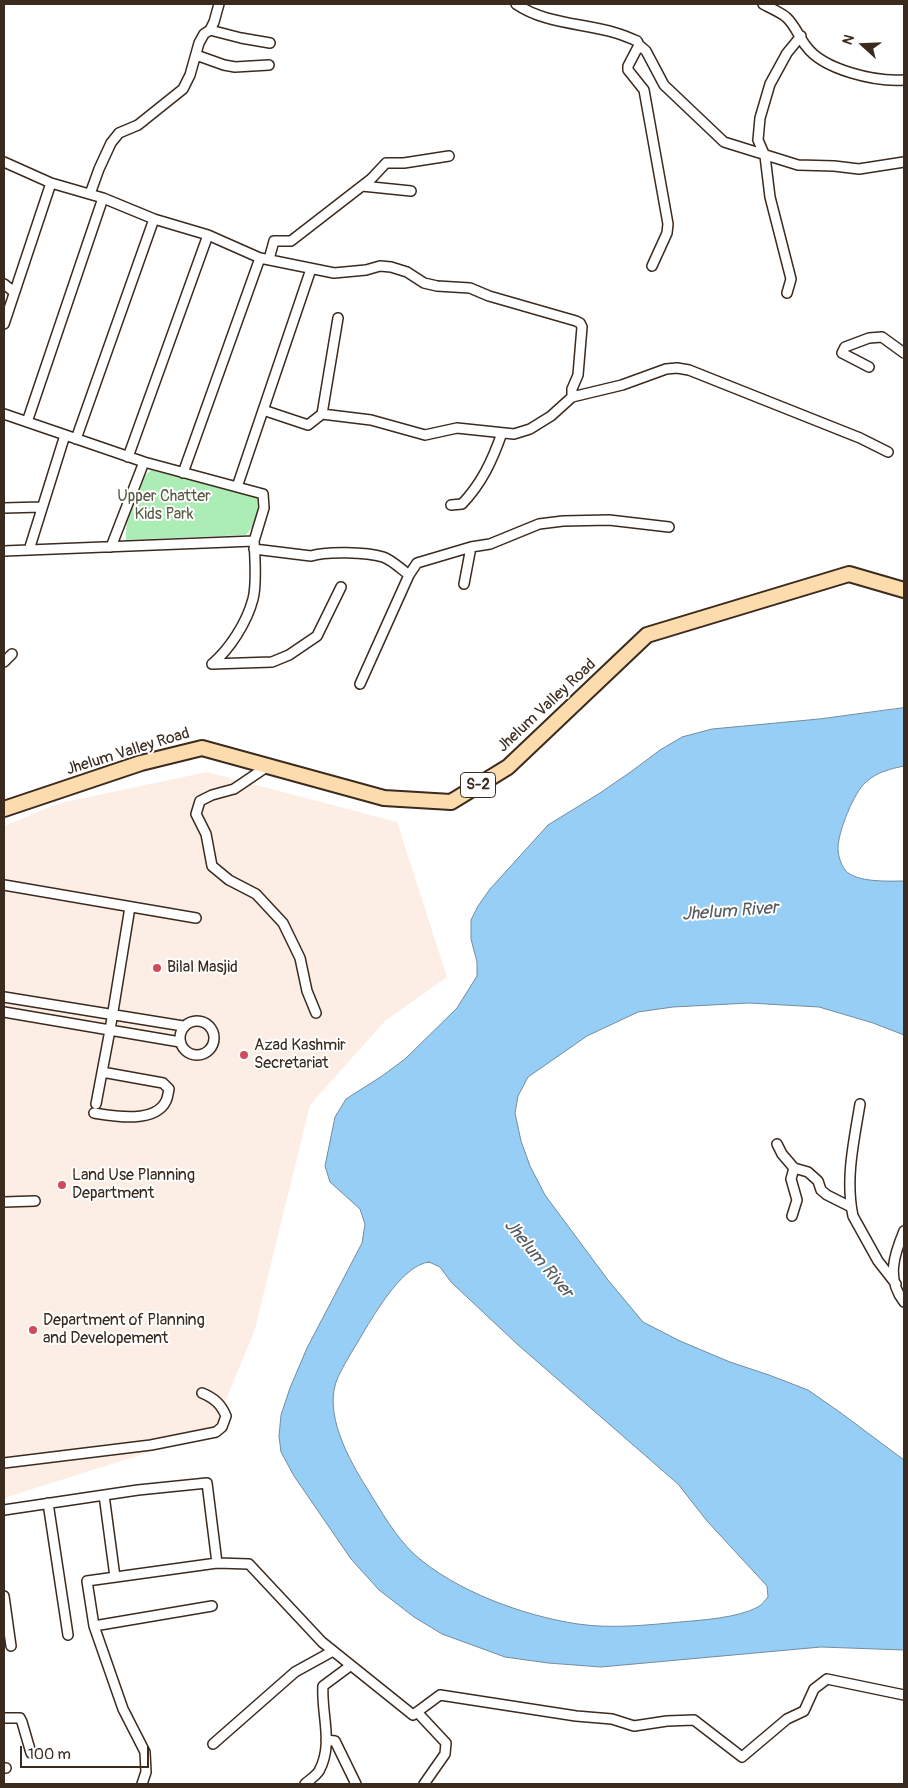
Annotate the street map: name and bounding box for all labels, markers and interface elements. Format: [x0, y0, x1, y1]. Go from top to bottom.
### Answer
north arrow [838, 20, 888, 70]
text: N [839, 32, 858, 47]
park label: Upper Chatter Kids Park [117, 487, 211, 525]
street label: Jhelum Valley Road [494, 655, 600, 757]
street label: Jhelum Valley Road [64, 724, 192, 780]
road number: S-2 [460, 772, 496, 798]
water label: Jhelum River [681, 898, 779, 926]
place label: Bilal Masjid [167, 958, 238, 978]
marker: Bilal Masjid [151, 962, 163, 974]
place label: Azad Kashmir Secretariat [254, 1036, 346, 1074]
marker: Azad Kashmir Secretariat [238, 1049, 250, 1061]
place label: Land Use Planning Department [72, 1166, 195, 1204]
marker: Land Use Planning Department [56, 1179, 68, 1191]
water label: Jhelum River [499, 1215, 577, 1303]
place label: Department of Planning and Developement [43, 1311, 205, 1349]
marker: Department of Planning and Developement [27, 1324, 39, 1336]
scale bar [22, 1736, 151, 1768]
text: 100 m [28, 1745, 71, 1764]

